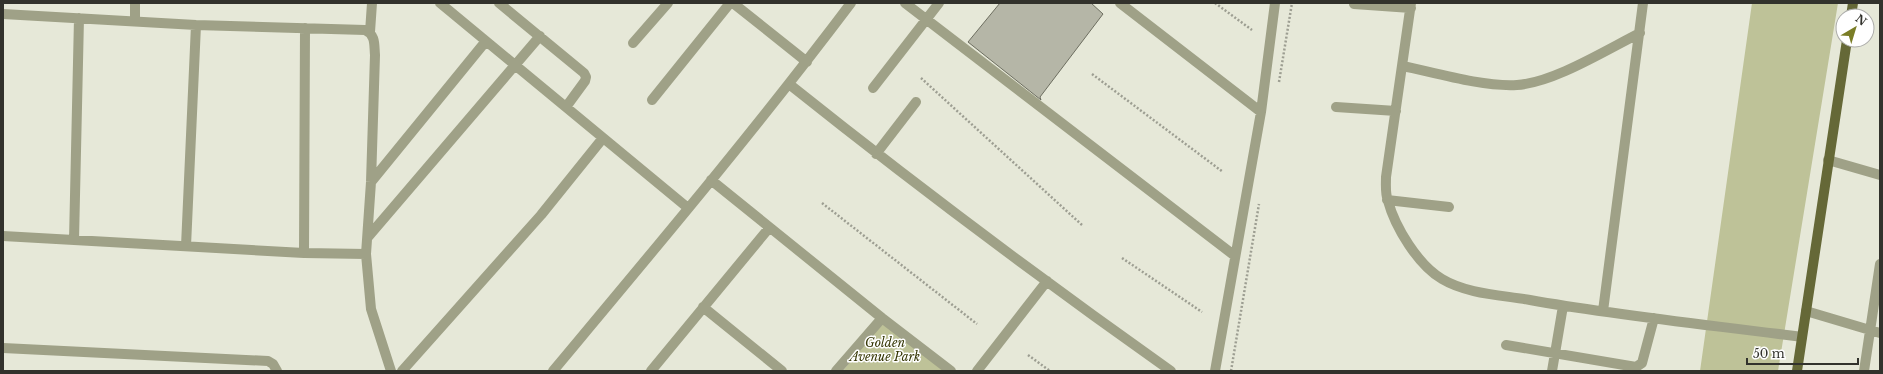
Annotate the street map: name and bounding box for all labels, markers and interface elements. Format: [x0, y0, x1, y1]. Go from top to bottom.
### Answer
north arrow [1835, 8, 1875, 48]
text: N [1853, 11, 1870, 29]
park label: Golden Avenue Park [848, 335, 920, 364]
scale bar [1747, 340, 1858, 366]
text: 50 m [1753, 346, 1785, 361]

